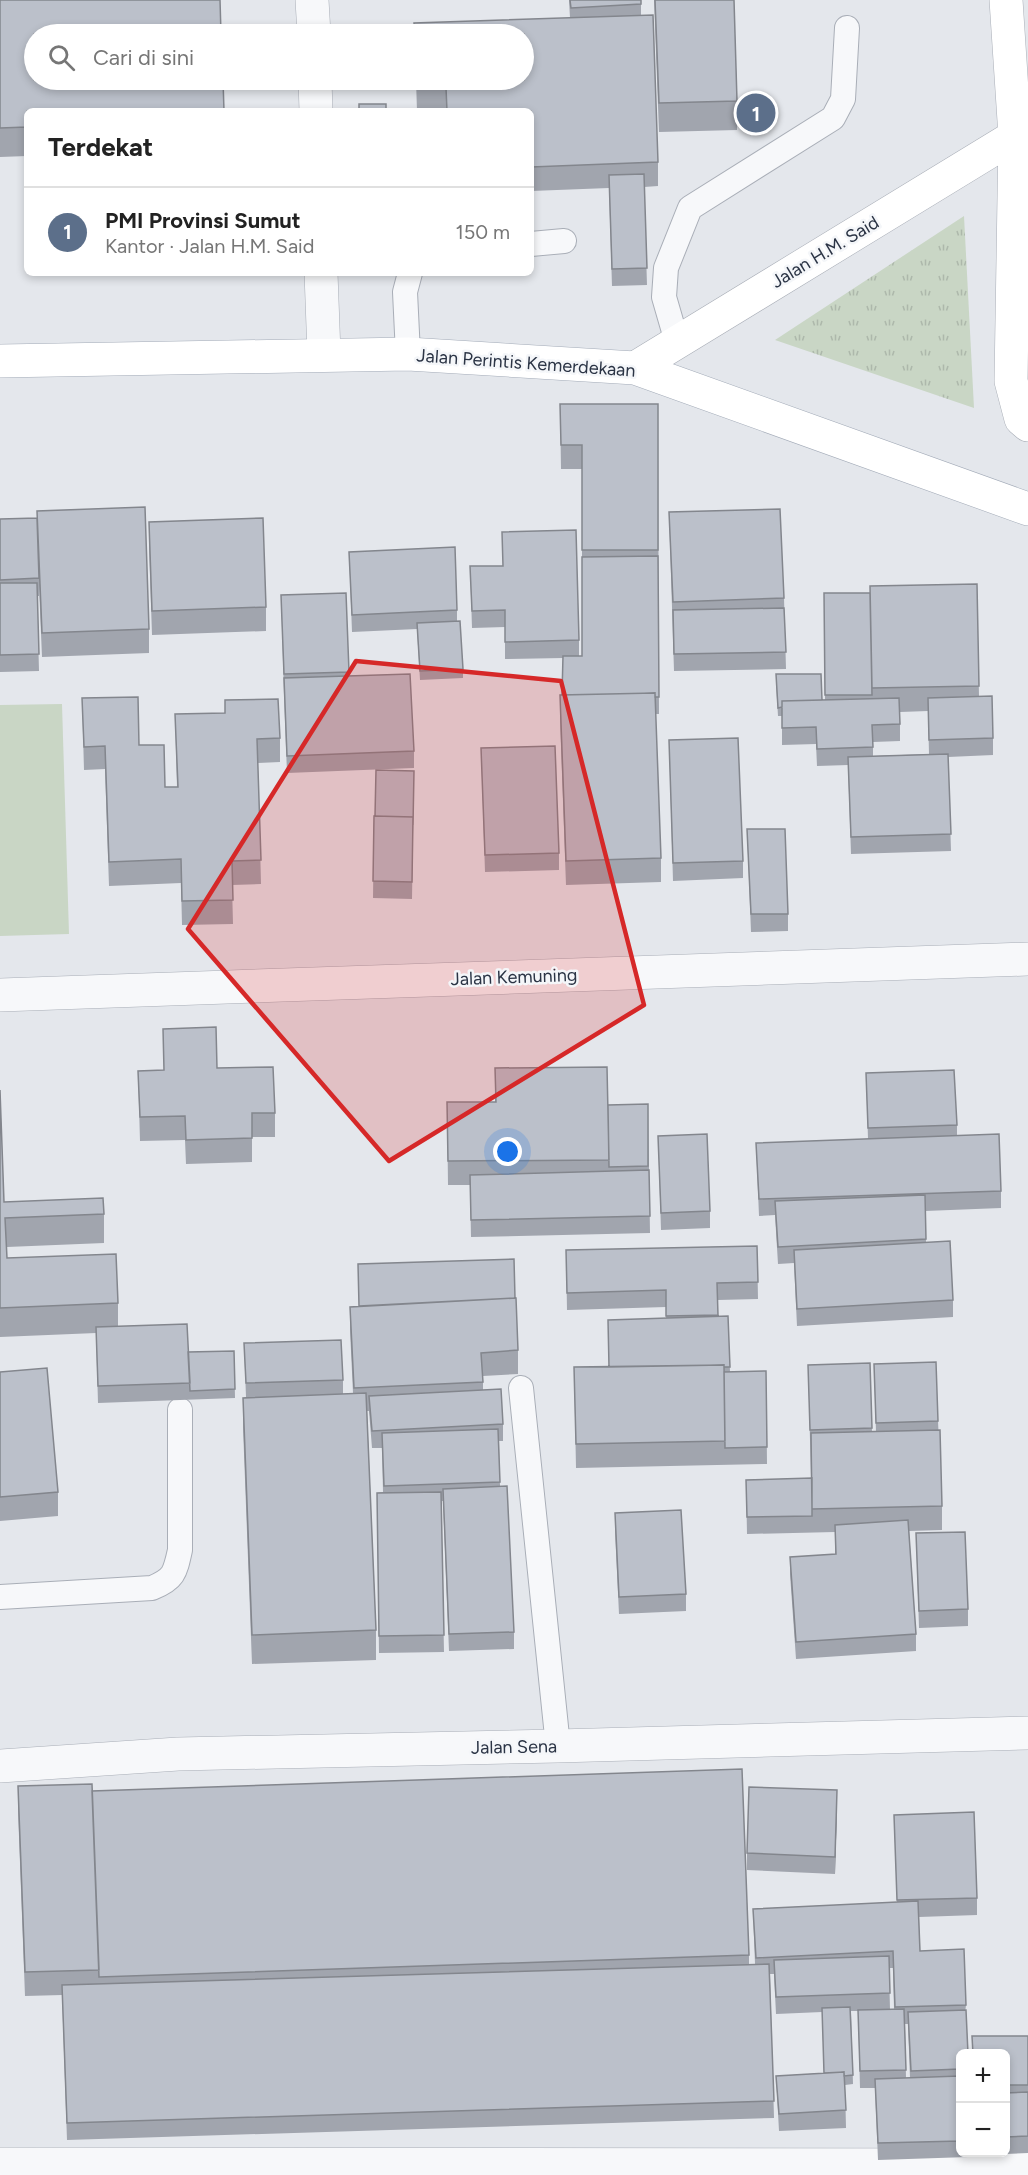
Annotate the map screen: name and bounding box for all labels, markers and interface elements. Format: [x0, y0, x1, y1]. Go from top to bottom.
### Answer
search box [24, 24, 534, 90]
icon: search [45, 41, 78, 74]
text: Cari di sini [93, 44, 194, 71]
pin: 1 [736, 90, 776, 136]
text: Terdekat [48, 131, 153, 163]
text: PMI Provinsi Sumut [105, 207, 301, 234]
street label: Jalan H.M. Said [767, 211, 883, 293]
text: 1 [63, 220, 72, 244]
text: 150 m [455, 220, 510, 244]
text: Kantor · Jalan H.M. Said [105, 234, 314, 258]
street label: Jalan Perintis Kemerdekaan [416, 344, 636, 382]
street label: Jalan Kemuning [450, 964, 578, 990]
your location [493, 1137, 522, 1166]
street label: Jalan Sena [471, 1735, 557, 1759]
map controls [956, 2049, 1010, 2157]
button: + [956, 2049, 1010, 2103]
button: − [956, 2103, 1010, 2157]

